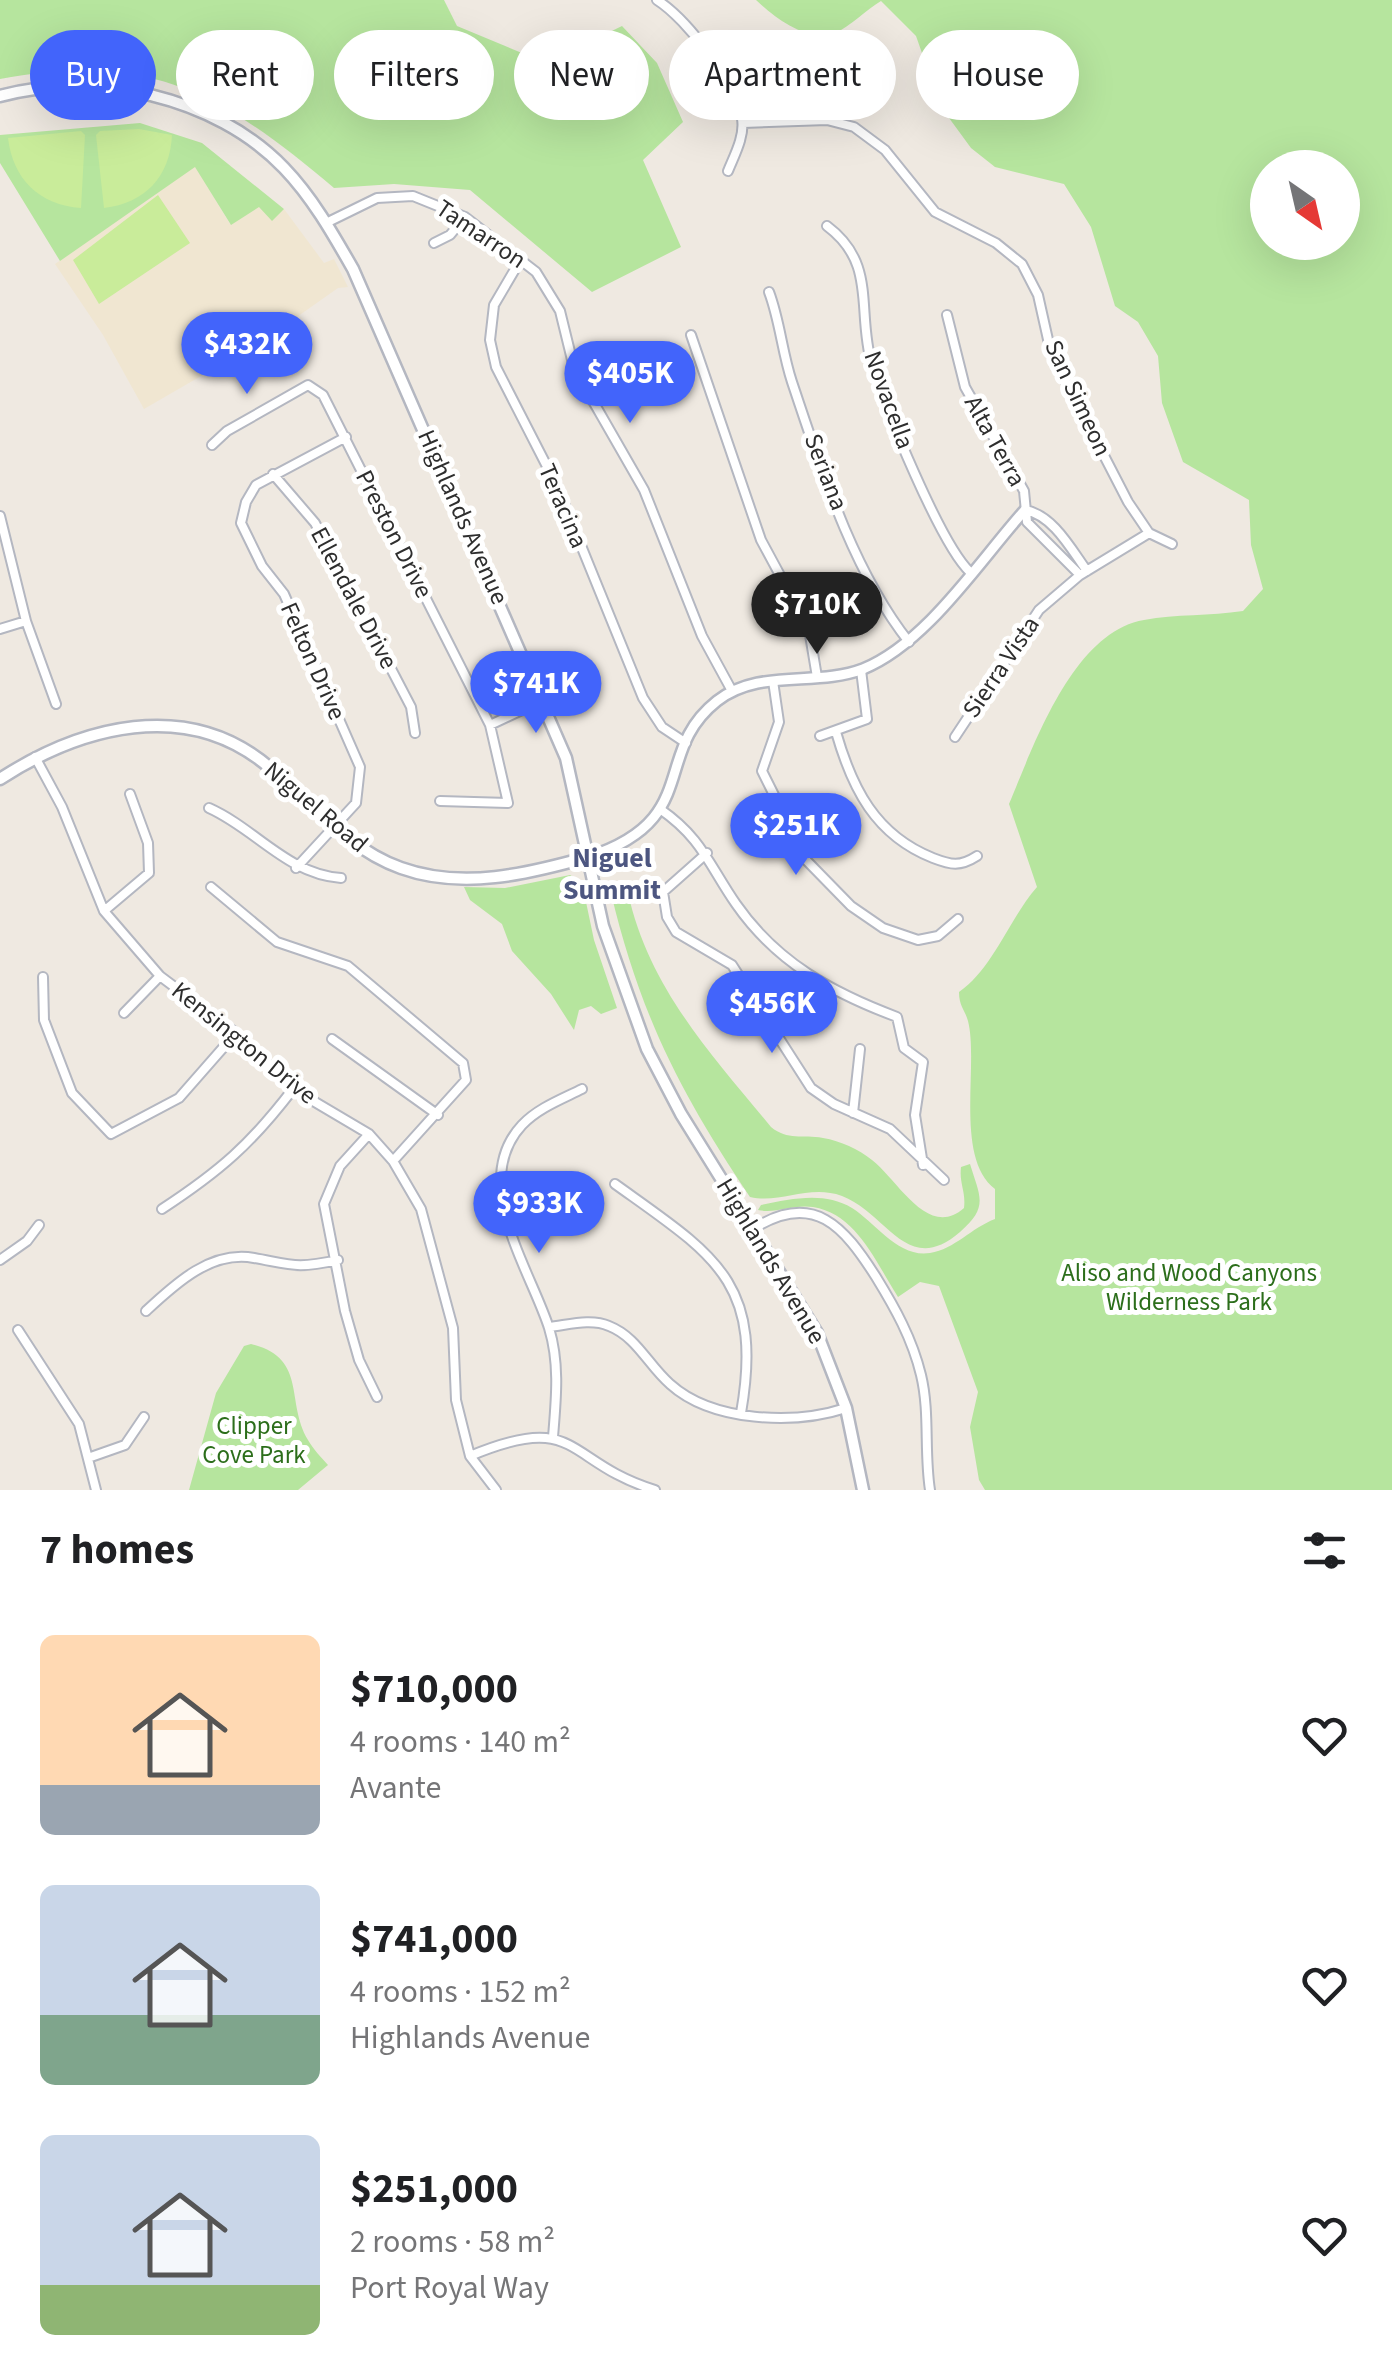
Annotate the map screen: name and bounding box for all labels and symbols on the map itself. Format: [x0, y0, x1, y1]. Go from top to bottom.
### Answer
north arrow [1250, 150, 1360, 260]
street label: Tamarron [429, 191, 533, 277]
pin: $432K [177, 312, 317, 397]
street label: San Simeon [1035, 334, 1121, 462]
pin: $405K [560, 341, 700, 426]
street label: Novacella [855, 346, 923, 454]
street label: Alta Terra [955, 389, 1035, 493]
street label: Highlands Avenue [408, 424, 518, 610]
street label: Seriana [795, 428, 857, 516]
street label: Teracina [529, 458, 597, 554]
street label: Preston Drive [346, 464, 442, 604]
street label: Ellendale Drive [301, 520, 407, 676]
pin: $710K [747, 572, 887, 657]
street label: Felton Drive [271, 596, 355, 726]
street label: Sierra Vista [954, 609, 1048, 725]
pin: $741K [466, 651, 606, 736]
street label: Niguel Road [256, 753, 376, 861]
pin: $251K [726, 793, 866, 878]
district label: Niguel Summit [563, 838, 661, 910]
pin: $456K [702, 971, 842, 1056]
street label: Kensington Drive [164, 973, 324, 1113]
pin: $933K [469, 1171, 609, 1256]
street label: Highlands Avenue [707, 1171, 835, 1351]
park label: Aliso and Wood Canyons Wilderness Park [1061, 1255, 1317, 1320]
park label: Clipper Cove Park [202, 1408, 306, 1473]

